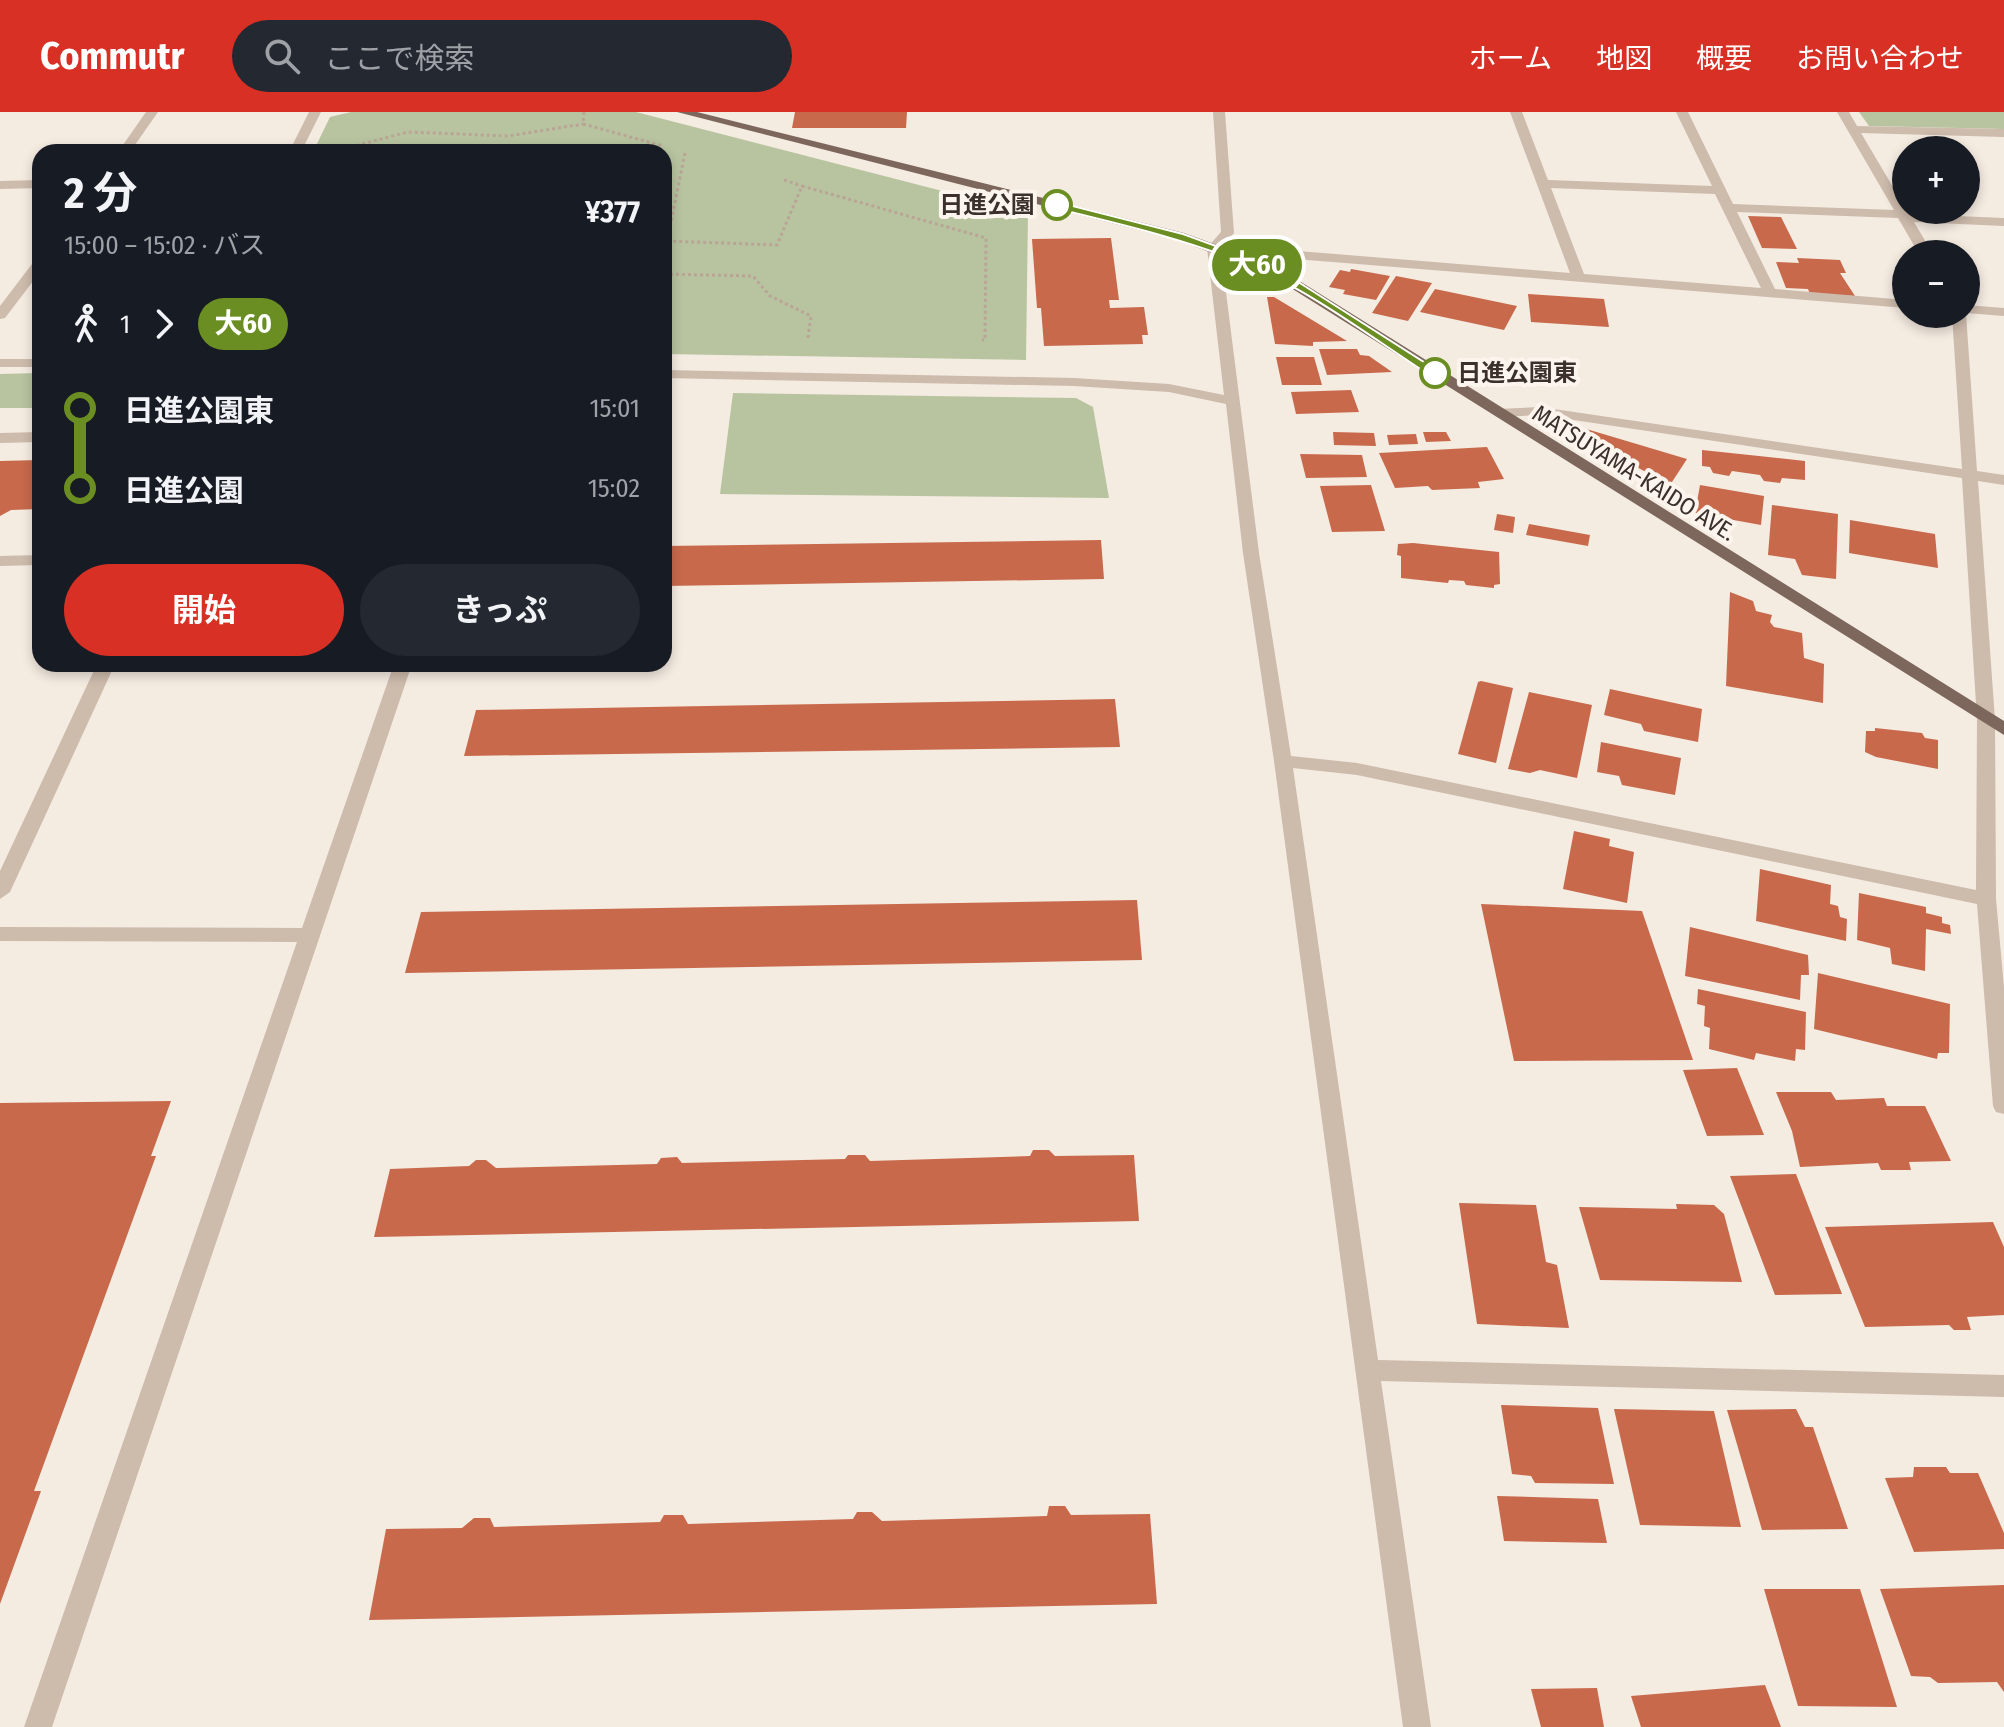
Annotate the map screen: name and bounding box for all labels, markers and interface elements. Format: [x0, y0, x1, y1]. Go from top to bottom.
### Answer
search box [232, 20, 792, 92]
text: Commutr [40, 33, 184, 79]
icon: search [260, 34, 304, 78]
text: ここで検索 [324, 41, 474, 77]
text: ホーム [1469, 42, 1552, 75]
text: 地図 [1596, 42, 1652, 75]
text: 概要 [1696, 42, 1752, 75]
text: お問い合わせ [1796, 42, 1964, 75]
map controls [1892, 136, 1980, 328]
button: + [1892, 136, 1980, 224]
text: 2 分 [64, 167, 138, 220]
marker: 日進公園 [1042, 190, 1072, 220]
place label: 日進公園 [939, 191, 1035, 219]
text: ¥377 [585, 194, 640, 230]
text: 15:00 – 15:02 · バス [64, 230, 265, 261]
line badge: 大60 [1211, 239, 1303, 291]
button: − [1892, 240, 1980, 328]
text: 大60 [1228, 248, 1286, 281]
icon: walk [64, 302, 108, 346]
icon: forward [142, 302, 186, 346]
text: 大60 [214, 307, 272, 340]
text: 1 [120, 309, 130, 340]
marker: 日進公園東 [1420, 358, 1450, 388]
place label: 日進公園東 [1457, 359, 1577, 387]
text: 日進公園東 [124, 393, 274, 429]
text: 15:01 [589, 393, 640, 424]
street label: MATSUYAMA-KAIDO AVE. [1527, 399, 1741, 547]
text: 日進公園 [124, 473, 244, 509]
text: 15:02 [588, 473, 640, 504]
button: 開始 [64, 564, 344, 656]
button: きっぷ [360, 564, 640, 656]

